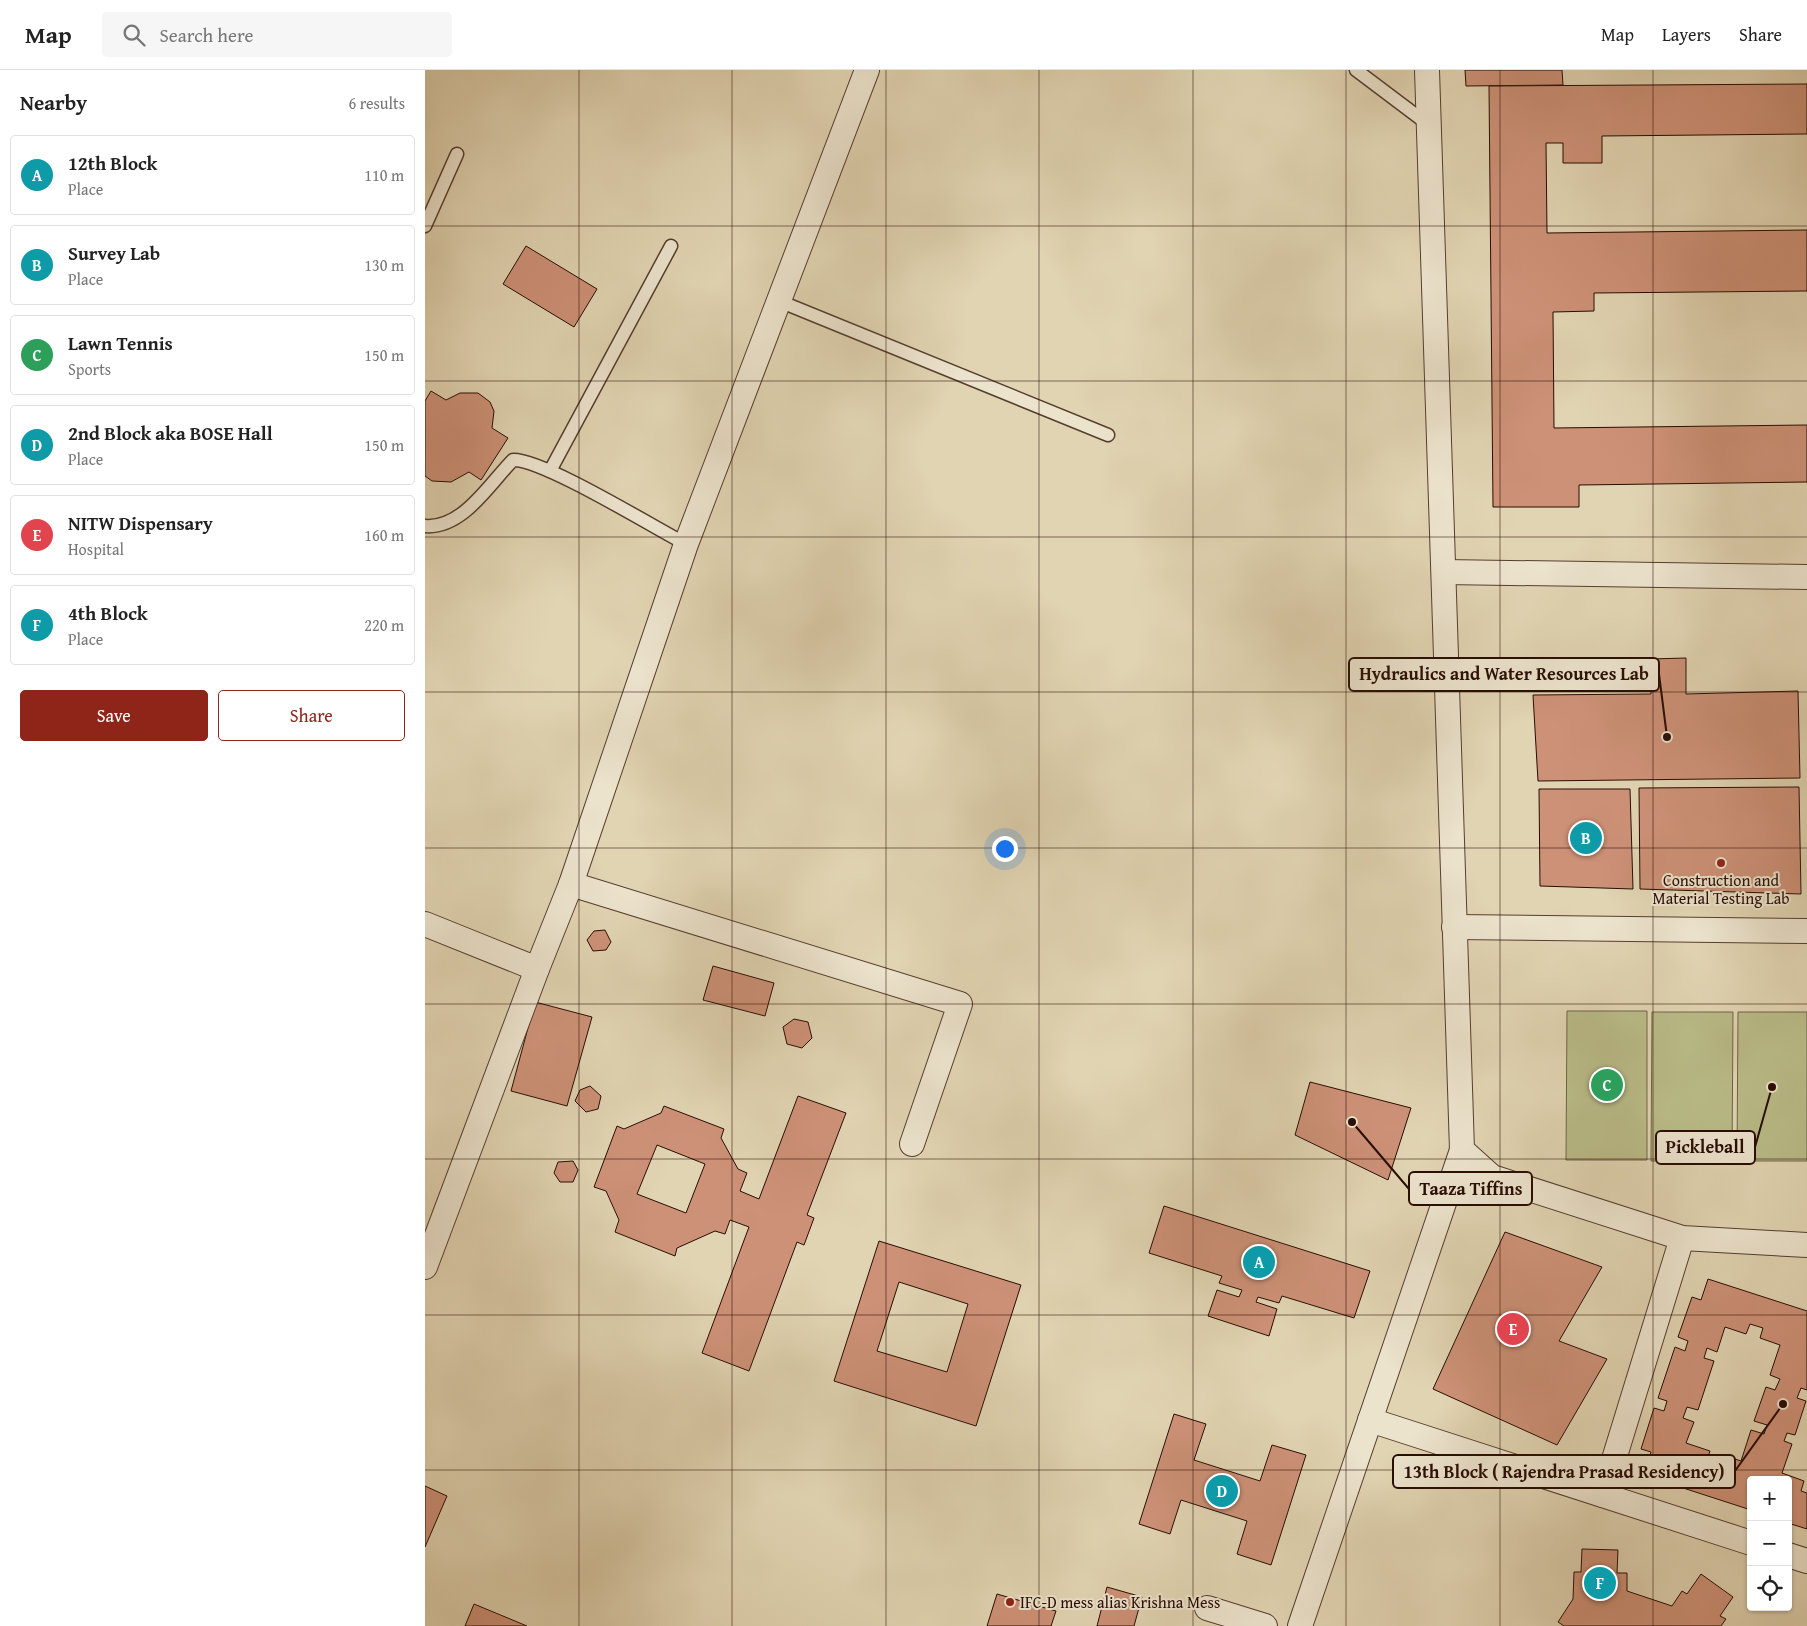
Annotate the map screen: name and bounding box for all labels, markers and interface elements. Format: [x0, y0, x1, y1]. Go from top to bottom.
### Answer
search box [102, 12, 452, 57]
text: Map [25, 17, 72, 52]
icon: search [120, 21, 148, 49]
text: Search here [160, 21, 253, 49]
text: Map [1601, 21, 1634, 48]
text: Layers [1662, 21, 1711, 48]
text: Share [1739, 21, 1782, 48]
text: Nearby [20, 87, 87, 118]
text: 6 results [348, 91, 405, 115]
text: 12th Block [68, 149, 157, 177]
text: A [32, 163, 42, 187]
text: 110 m [364, 163, 404, 187]
text: Place [68, 177, 103, 201]
text: Survey Lab [68, 239, 160, 267]
text: B [32, 253, 42, 277]
text: 130 m [364, 253, 404, 277]
text: Place [68, 267, 103, 291]
text: Lawn Tennis [68, 329, 173, 357]
text: C [32, 343, 42, 367]
text: 150 m [364, 343, 404, 367]
text: Sports [68, 357, 111, 381]
text: 2nd Block aka BOSE Hall [68, 419, 273, 447]
text: D [32, 433, 42, 457]
text: 150 m [364, 433, 404, 457]
text: Place [68, 447, 103, 471]
text: NITW Dispensary [68, 509, 213, 537]
text: E [33, 523, 41, 547]
text: 160 m [364, 523, 404, 547]
text: Hospital [68, 537, 124, 561]
text: 4th Block [68, 599, 147, 627]
text: F [33, 613, 41, 637]
text: 220 m [364, 613, 404, 637]
text: Place [68, 627, 103, 651]
callout: Hydraulics and Water Resources Lab [1349, 658, 1659, 691]
text: Hydraulics and Water Resources Lab [1359, 660, 1649, 687]
button: Save [20, 690, 208, 741]
button: Share [218, 690, 405, 741]
pin: B [1570, 819, 1602, 857]
your location [992, 836, 1018, 862]
marker: Construction and Material Testing Lab [1715, 857, 1727, 869]
place label: Construction and Material Testing Lab [1653, 868, 1789, 910]
pin: C [1591, 1066, 1623, 1104]
callout: Pickleball [1656, 1131, 1755, 1164]
text: Pickleball [1666, 1133, 1745, 1160]
callout: Taaza Tiffins [1409, 1172, 1532, 1205]
text: Taaza Tiffins [1420, 1175, 1523, 1202]
pin: A [1243, 1243, 1275, 1281]
pin: E [1497, 1310, 1529, 1348]
callout: 13th Block ( Rajendra Prasad Residency) [1393, 1455, 1735, 1488]
text: 13th Block ( Rajendra Prasad Residency) [1403, 1458, 1725, 1485]
pin: D [1206, 1472, 1238, 1510]
map controls [1747, 1476, 1792, 1611]
button: + [1747, 1476, 1792, 1521]
button: − [1747, 1521, 1792, 1566]
pin: F [1584, 1564, 1616, 1602]
button: locate [1747, 1566, 1792, 1611]
place label: IFC-D mess alias Krishna Mess [1020, 1590, 1220, 1614]
marker: IFC-D mess alias Krishna Mess [1004, 1596, 1016, 1608]

